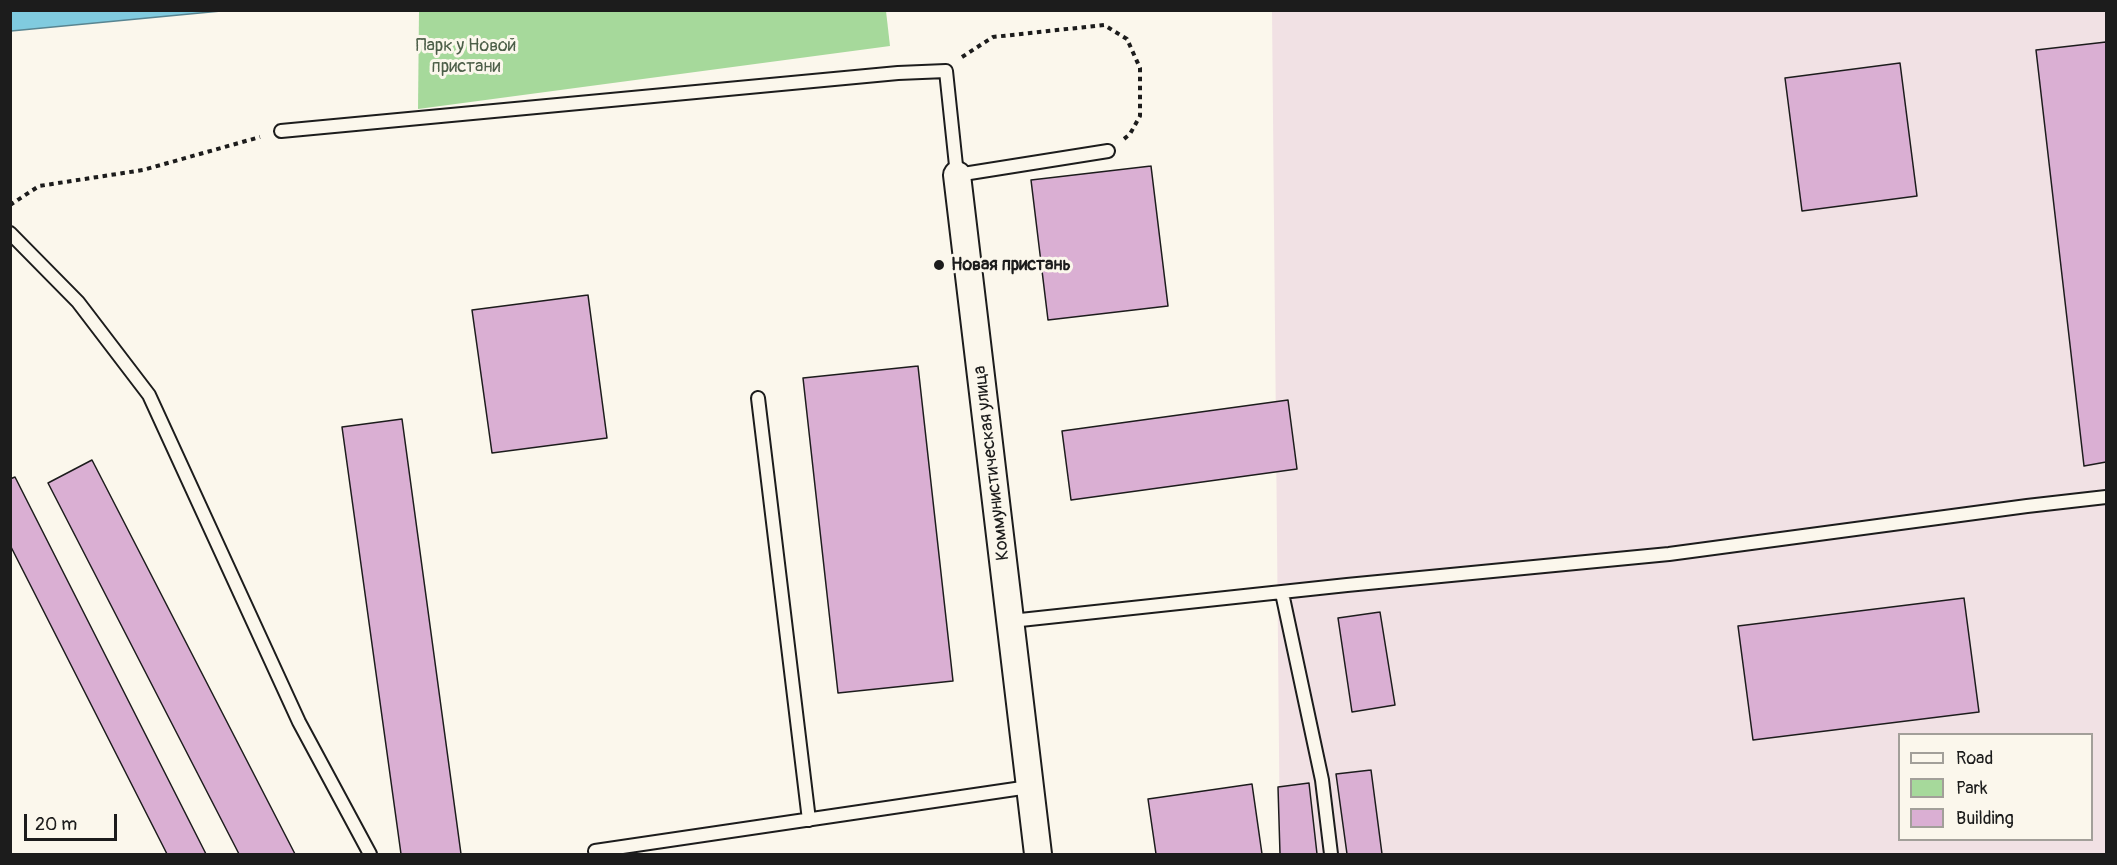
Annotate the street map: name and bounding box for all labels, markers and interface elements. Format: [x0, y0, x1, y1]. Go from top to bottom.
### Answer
park label: Парк у Новой пристани [416, 35, 516, 78]
place label: Новая пристань [951, 254, 1071, 276]
marker: Новая пристань [932, 258, 946, 272]
street label: Коммунистическая улица [969, 364, 1015, 562]
legend [1898, 733, 2093, 841]
text: Road [1956, 747, 1993, 770]
text: Park [1956, 777, 1988, 800]
scale bar [27, 802, 120, 840]
text: Building [1956, 807, 2014, 830]
text: 20 m [35, 813, 77, 836]

